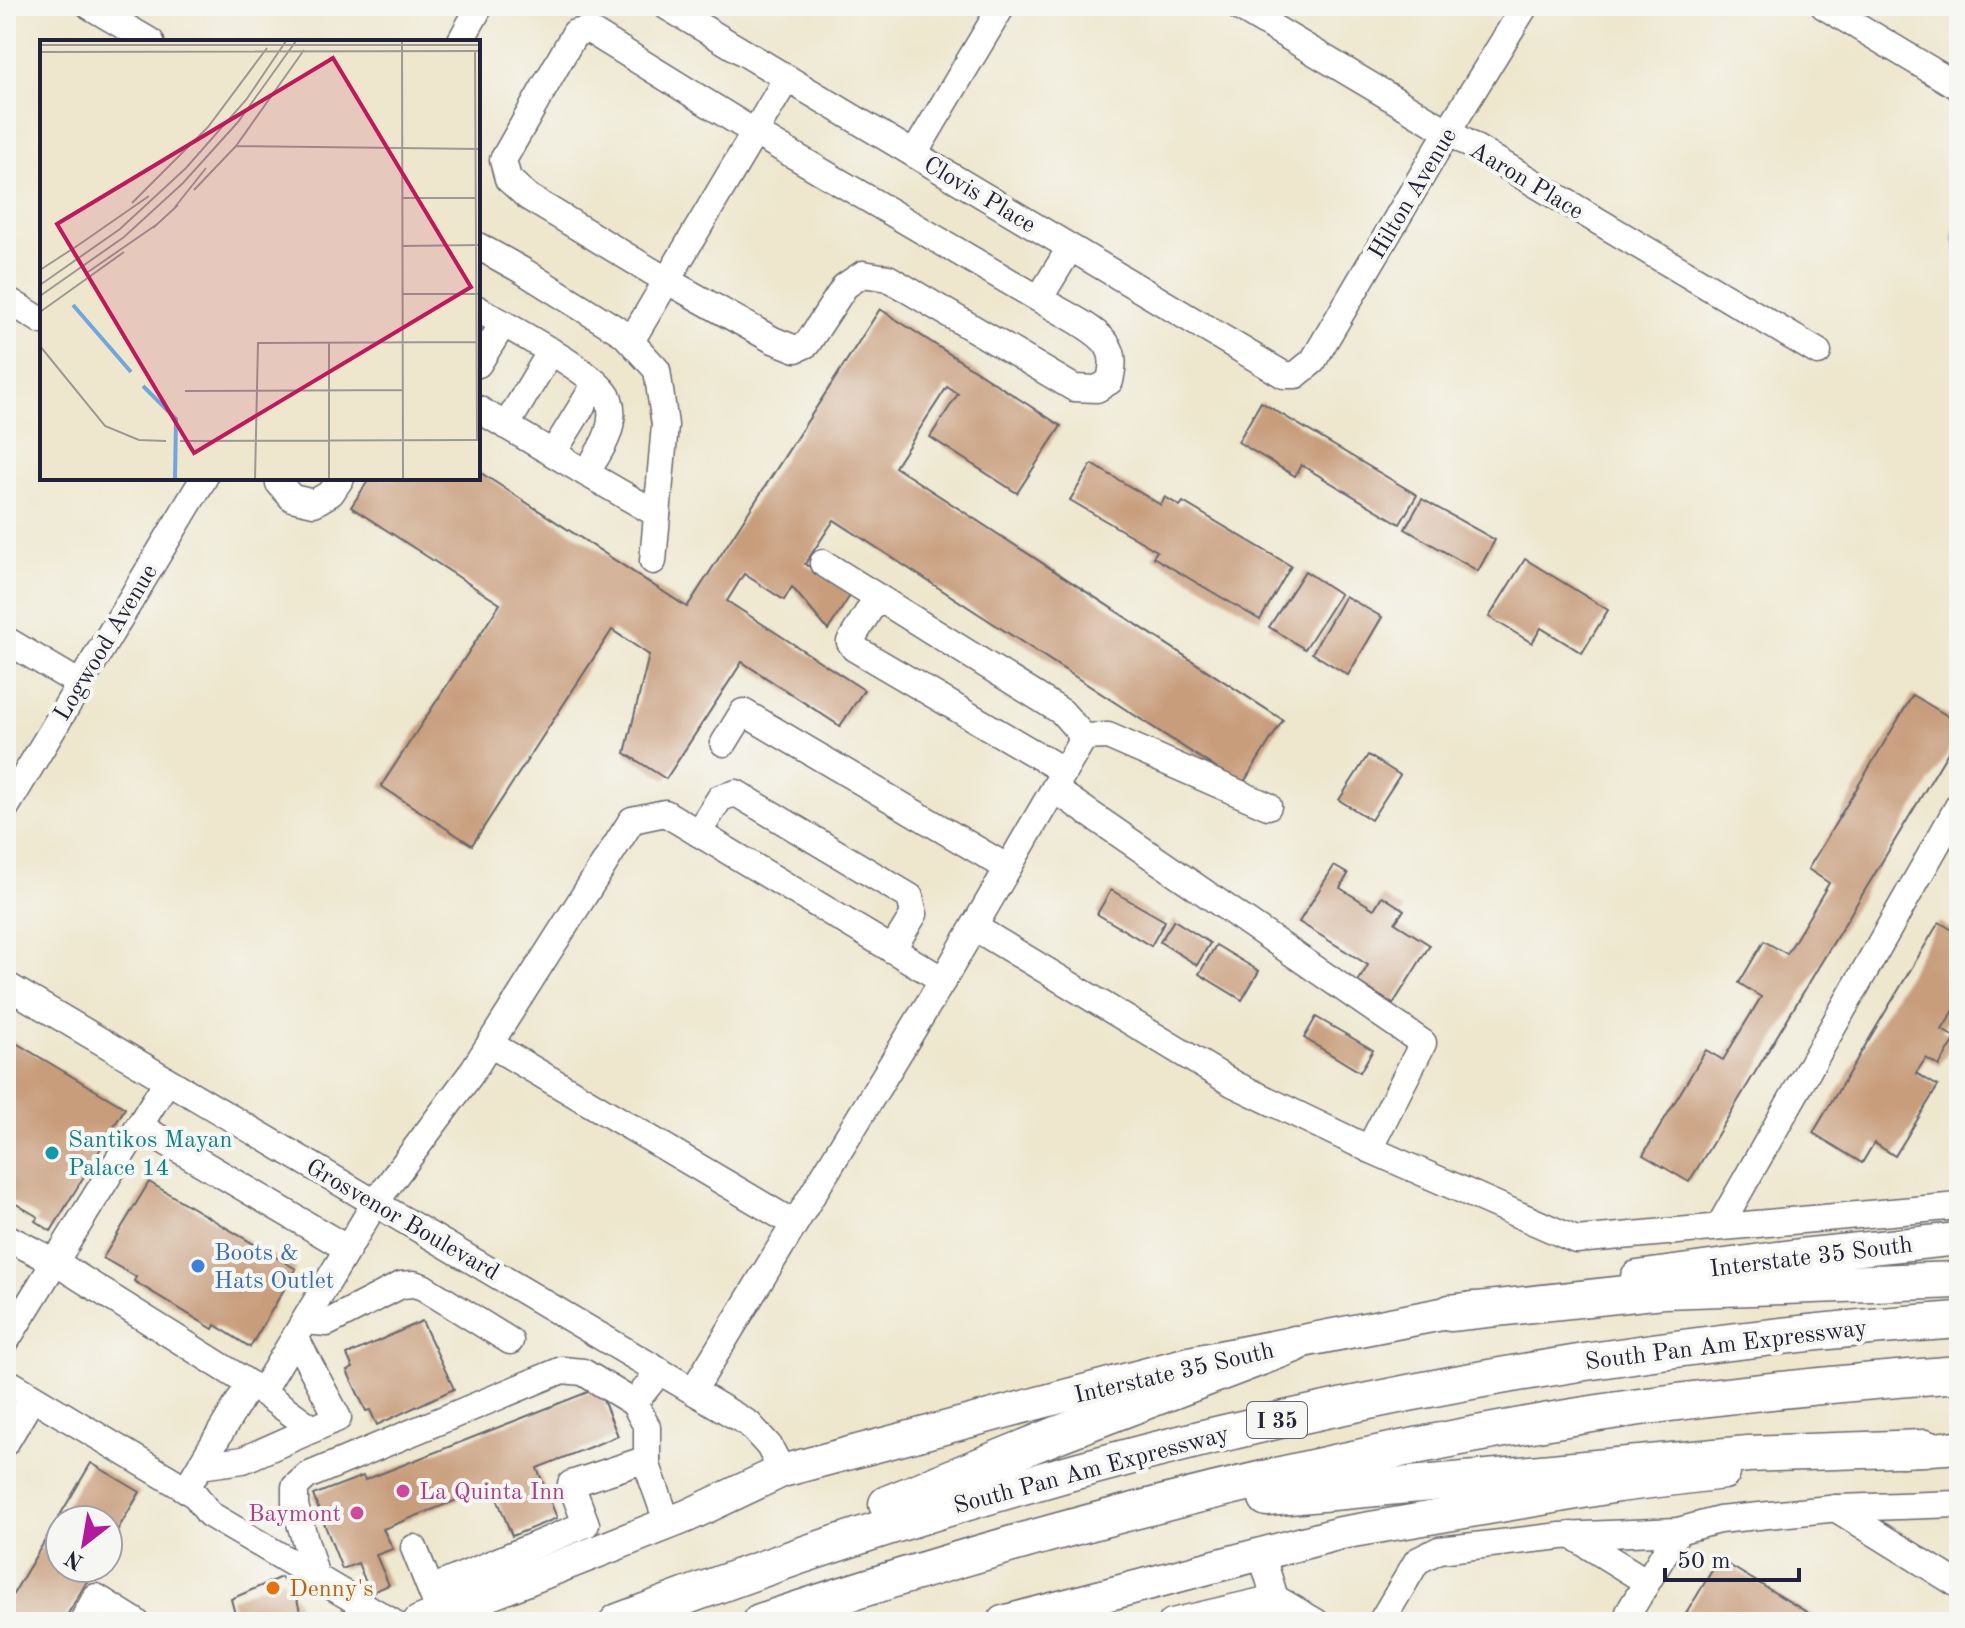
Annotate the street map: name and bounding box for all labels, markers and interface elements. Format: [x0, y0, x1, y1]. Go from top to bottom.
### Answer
inset map [40, 40, 480, 480]
street label: Hilton Avenue [1365, 124, 1462, 264]
street label: Aaron Place [1465, 139, 1587, 225]
street label: Clovis Place [919, 153, 1039, 238]
street label: Logwood Avenue [51, 561, 163, 725]
place label: Santikos Mayan Palace 14 [68, 1129, 232, 1181]
marker: Santikos Mayan Palace 14 [43, 1144, 61, 1162]
street label: Grosvenor Boulevard [301, 1156, 503, 1286]
street label: Interstate 35 South [1708, 1234, 1914, 1282]
place label: Boots & Hats Outlet [214, 1242, 334, 1294]
marker: Boots & Hats Outlet [189, 1257, 207, 1275]
street label: South Pan Am Expressway [1584, 1317, 1869, 1375]
street label: Interstate 35 South [1072, 1339, 1277, 1409]
road number: I 35 [1247, 1402, 1307, 1438]
street label: South Pan Am Expressway [951, 1423, 1232, 1519]
place label: La Quinta Inn [419, 1481, 565, 1505]
marker: La Quinta Inn [394, 1482, 412, 1500]
place label: Baymont [248, 1503, 341, 1527]
north arrow [44, 1504, 124, 1584]
marker: Baymont [348, 1504, 366, 1522]
scale bar [1665, 1532, 1799, 1582]
text: N [62, 1546, 88, 1573]
text: 50 m [1677, 1550, 1731, 1574]
place label: Denny's [289, 1578, 374, 1602]
marker: Denny's [264, 1579, 282, 1597]

